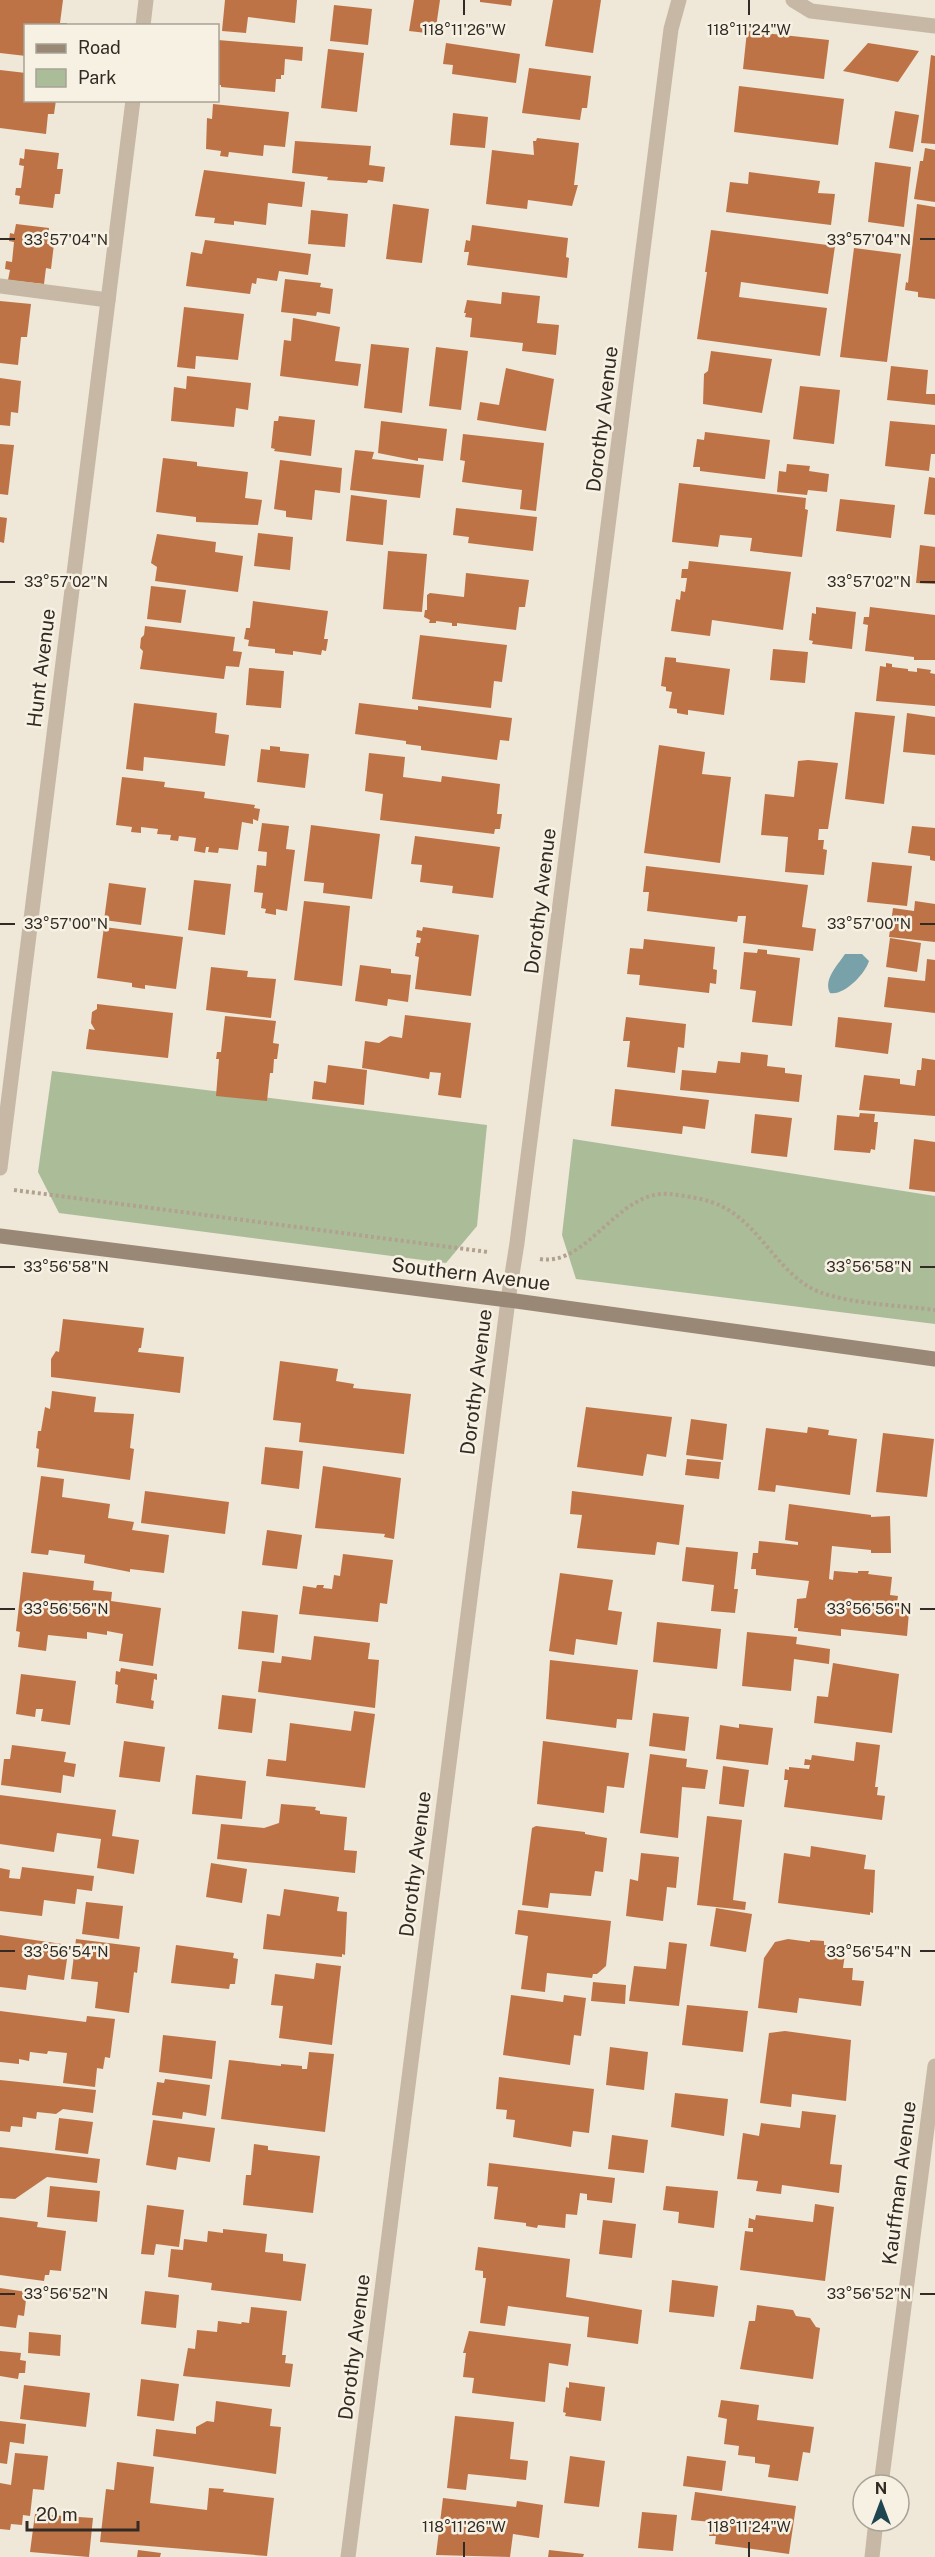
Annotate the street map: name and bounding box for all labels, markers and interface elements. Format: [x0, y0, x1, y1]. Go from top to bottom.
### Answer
text: 118°11'26"W [422, 21, 506, 38]
text: 118°11'24"W [707, 21, 791, 38]
legend [24, 24, 219, 102]
text: Road [78, 37, 121, 58]
text: Park [78, 67, 116, 88]
text: 33°57'04"N [24, 231, 108, 248]
text: 33°57'04"N [827, 231, 911, 248]
street label: Dorothy Avenue [581, 345, 623, 493]
text: 33°57'02"N [24, 573, 108, 590]
text: 33°57'02"N [827, 573, 911, 590]
street label: Hunt Avenue [22, 607, 60, 729]
street label: Dorothy Avenue [519, 827, 561, 975]
text: 33°57'00"N [24, 915, 108, 932]
text: 33°57'00"N [827, 915, 911, 932]
street label: Southern Avenue [390, 1252, 552, 1296]
text: 33°56'58"N [23, 1258, 109, 1275]
text: 33°56'58"N [826, 1258, 912, 1275]
street label: Dorothy Avenue [455, 1308, 497, 1456]
text: 33°56'56"N [23, 1600, 109, 1617]
text: 33°56'56"N [826, 1600, 912, 1617]
street label: Dorothy Avenue [394, 1790, 436, 1938]
text: 33°56'54"N [23, 1943, 109, 1960]
text: 33°56'54"N [826, 1943, 912, 1960]
street label: Kauffman Avenue [877, 2100, 921, 2266]
street label: Dorothy Avenue [333, 2273, 375, 2421]
text: 33°56'52"N [24, 2285, 108, 2302]
text: 33°56'52"N [827, 2285, 911, 2302]
north arrow [851, 2473, 911, 2533]
text: N [875, 2479, 887, 2498]
scale bar [27, 2494, 138, 2532]
text: 20 m [36, 2504, 78, 2525]
text: 118°11'26"W [422, 2518, 506, 2535]
text: 118°11'24"W [707, 2518, 791, 2535]

